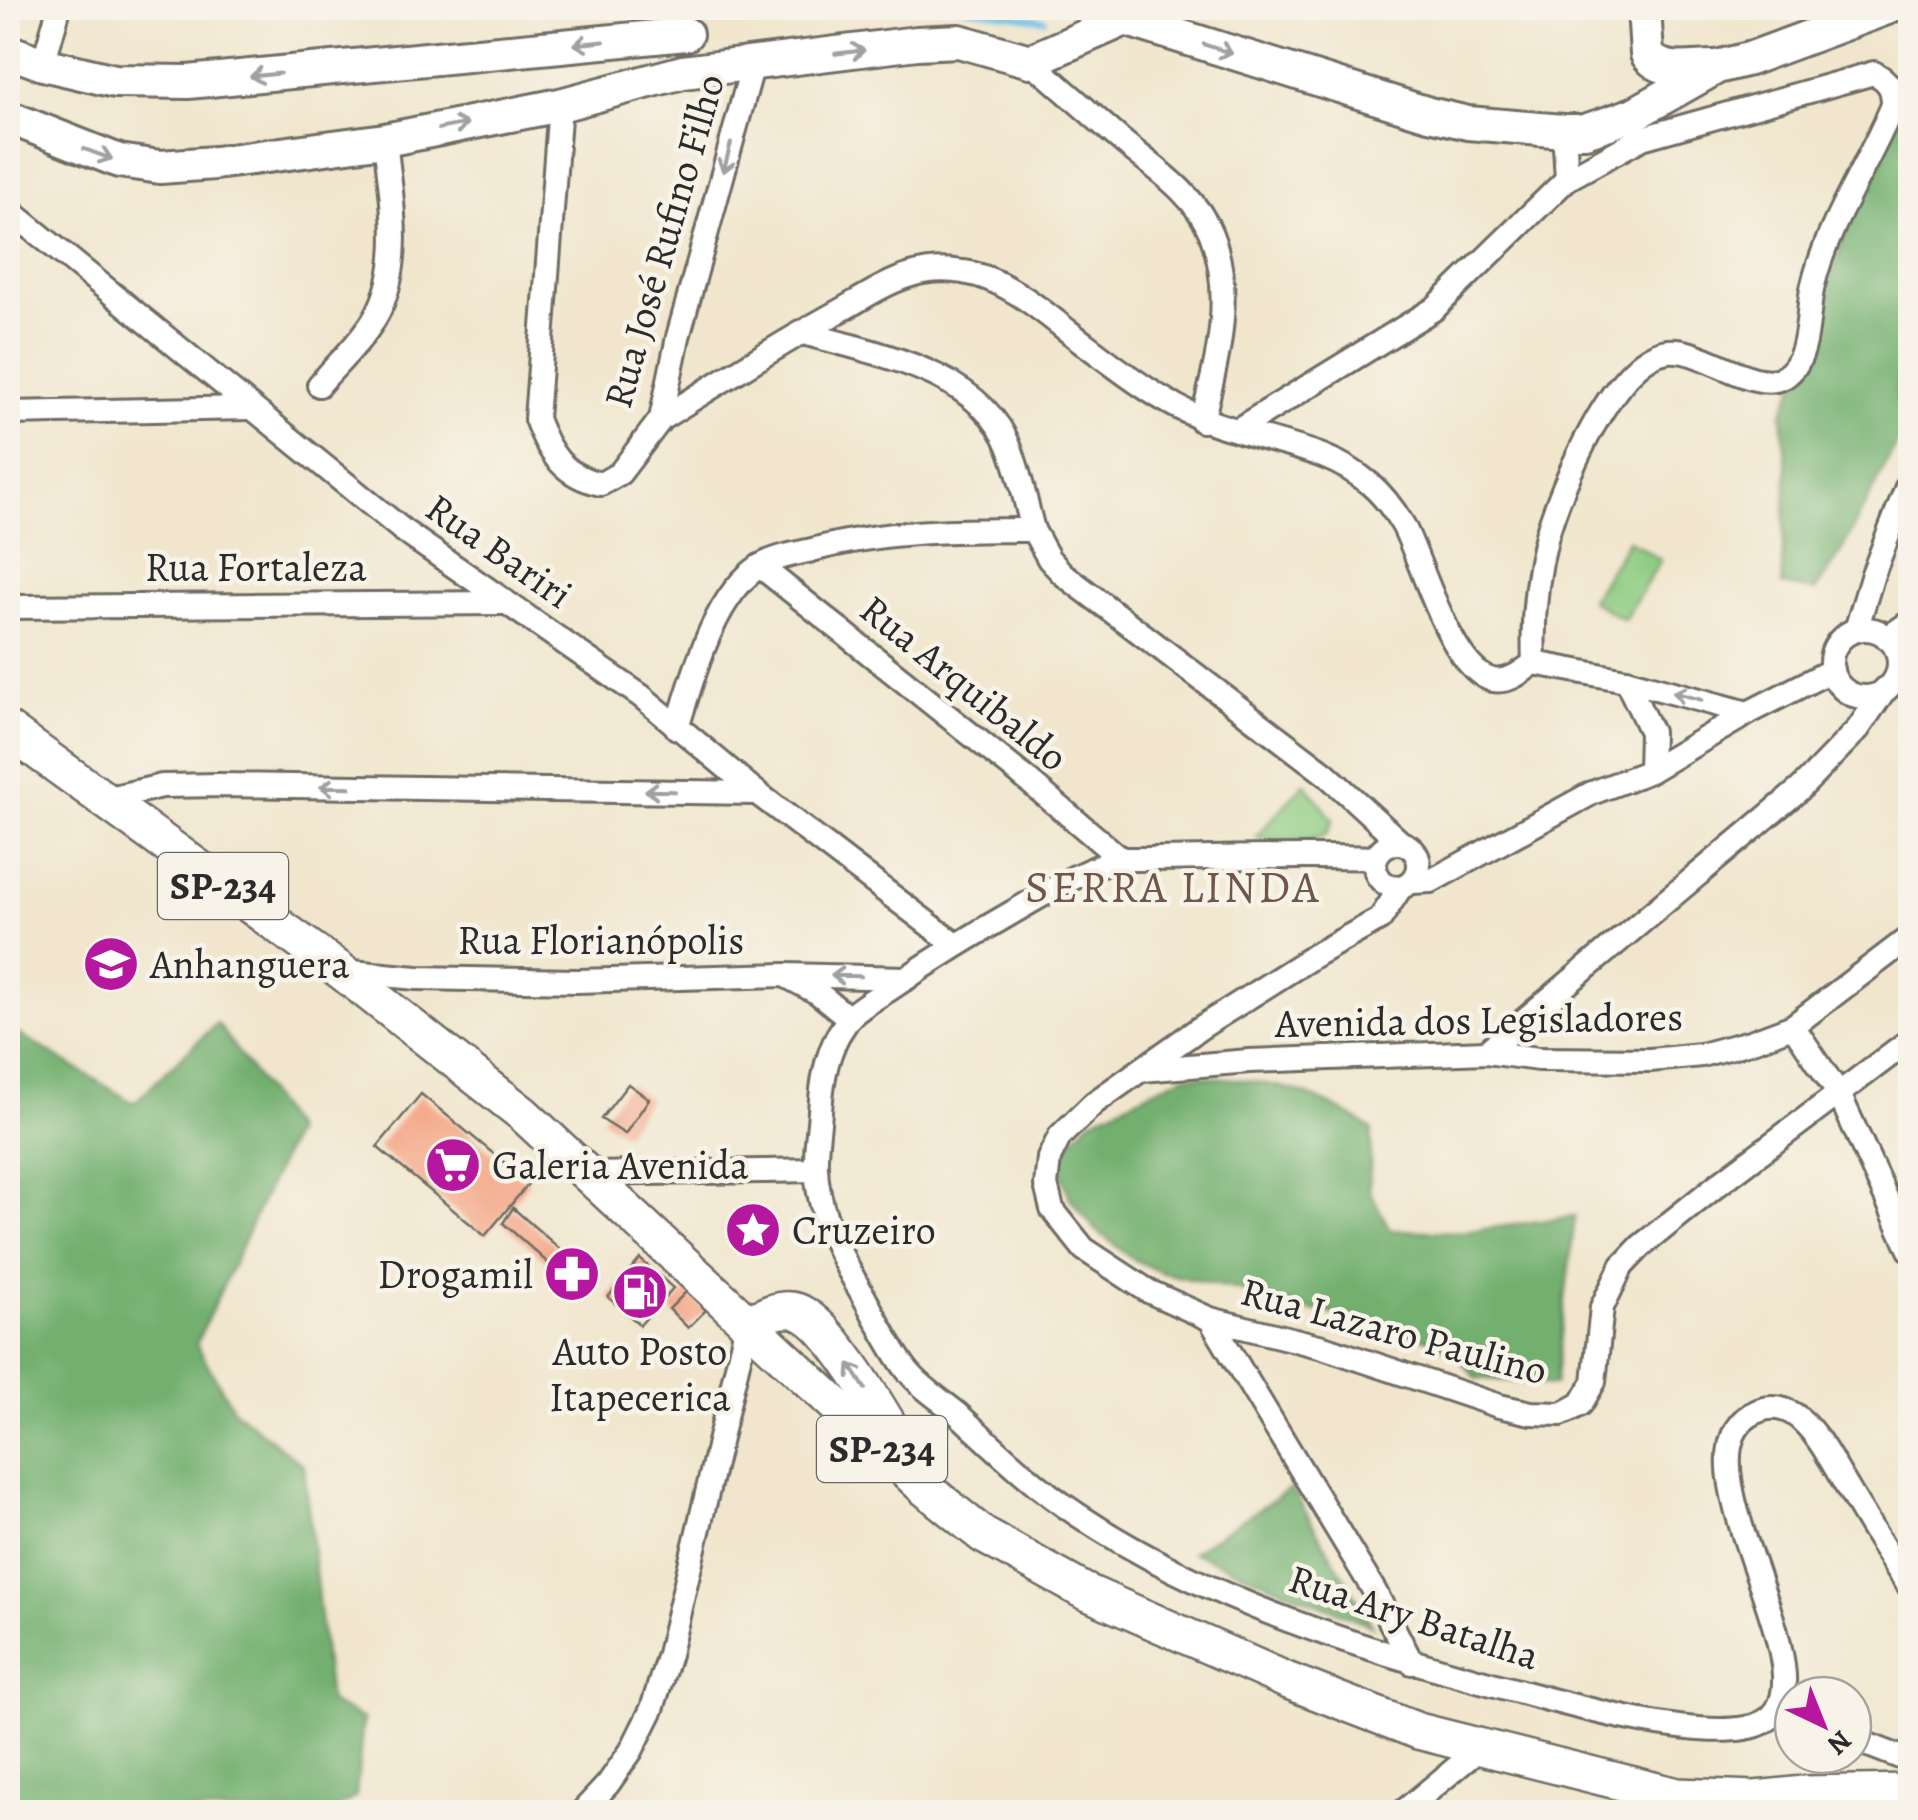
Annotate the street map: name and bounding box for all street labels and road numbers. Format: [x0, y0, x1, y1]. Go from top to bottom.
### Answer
street label: Rua José Rufino Filho [590, 68, 738, 414]
street label: Rua Bariri [415, 481, 583, 621]
street label: Rua Fortaleza [145, 540, 367, 595]
street label: Rua Arquibaldo [849, 582, 1079, 784]
road number: SP-234 [158, 853, 288, 919]
street label: Rua Florianópolis [458, 913, 744, 968]
street label: Avenida dos Legisladores [1273, 989, 1684, 1051]
street label: Rua Lazaro Paulino [1235, 1264, 1553, 1398]
road number: SP-234 [817, 1416, 947, 1482]
street label: Rua Ary Batalha [1282, 1551, 1546, 1683]

